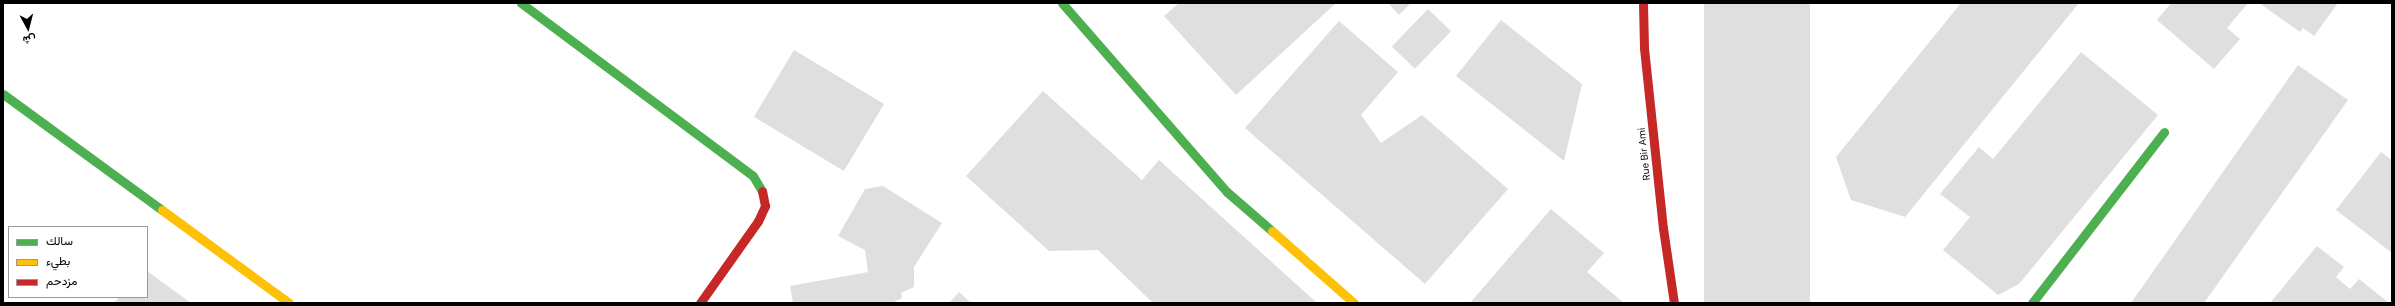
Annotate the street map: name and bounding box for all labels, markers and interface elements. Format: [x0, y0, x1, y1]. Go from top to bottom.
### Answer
north arrow [8, 8, 48, 48]
text: ش [22, 32, 37, 48]
street label: Rue Bir Ami [1635, 127, 1653, 181]
legend [8, 226, 148, 298]
text: سالك [46, 233, 73, 249]
text: بطيء [46, 253, 70, 269]
text: مزدحم [46, 273, 77, 289]

